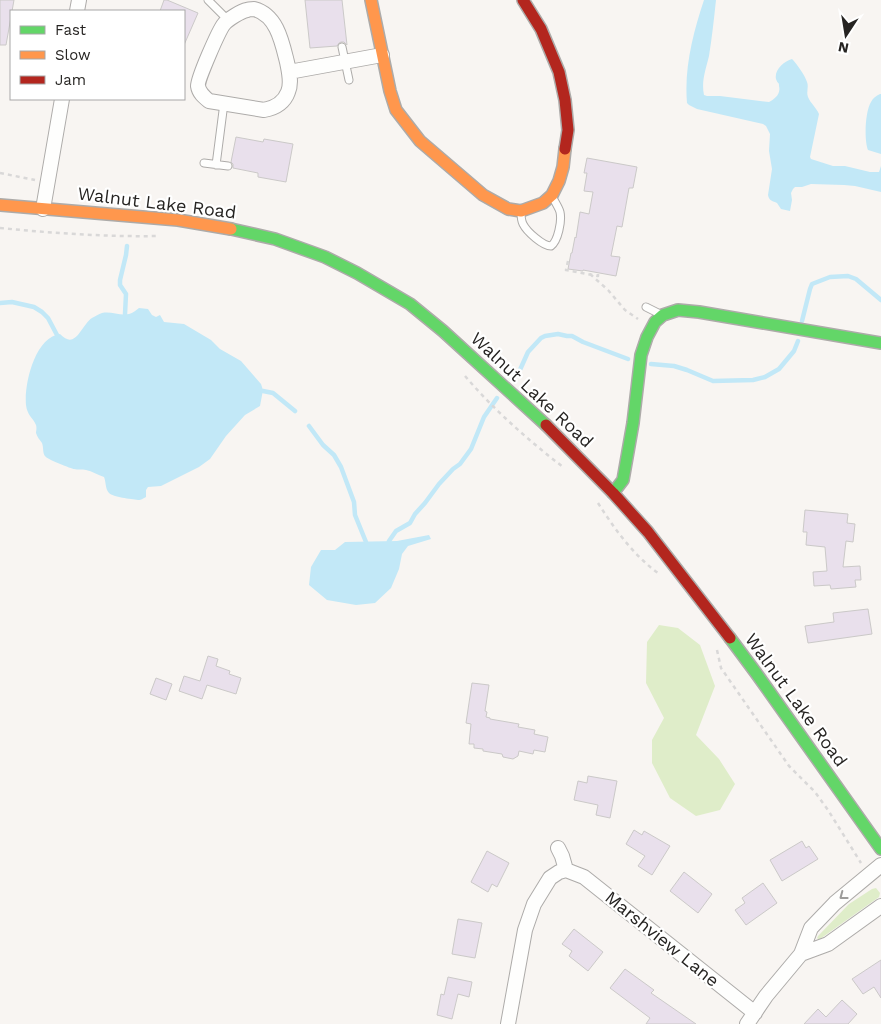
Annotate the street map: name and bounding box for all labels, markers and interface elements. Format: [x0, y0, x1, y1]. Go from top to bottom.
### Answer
legend [10, 10, 185, 100]
north arrow [821, 10, 871, 60]
text: Fast [55, 21, 87, 39]
text: N [837, 39, 850, 57]
text: Slow [55, 46, 91, 64]
text: Jam [55, 71, 86, 89]
street label: Walnut Lake Road [77, 182, 237, 223]
street label: Walnut Lake Road [467, 328, 598, 452]
street label: Walnut Lake Road [741, 629, 852, 770]
street label: Marshview Lane [601, 886, 723, 991]
one-way arrow [840, 891, 849, 900]

